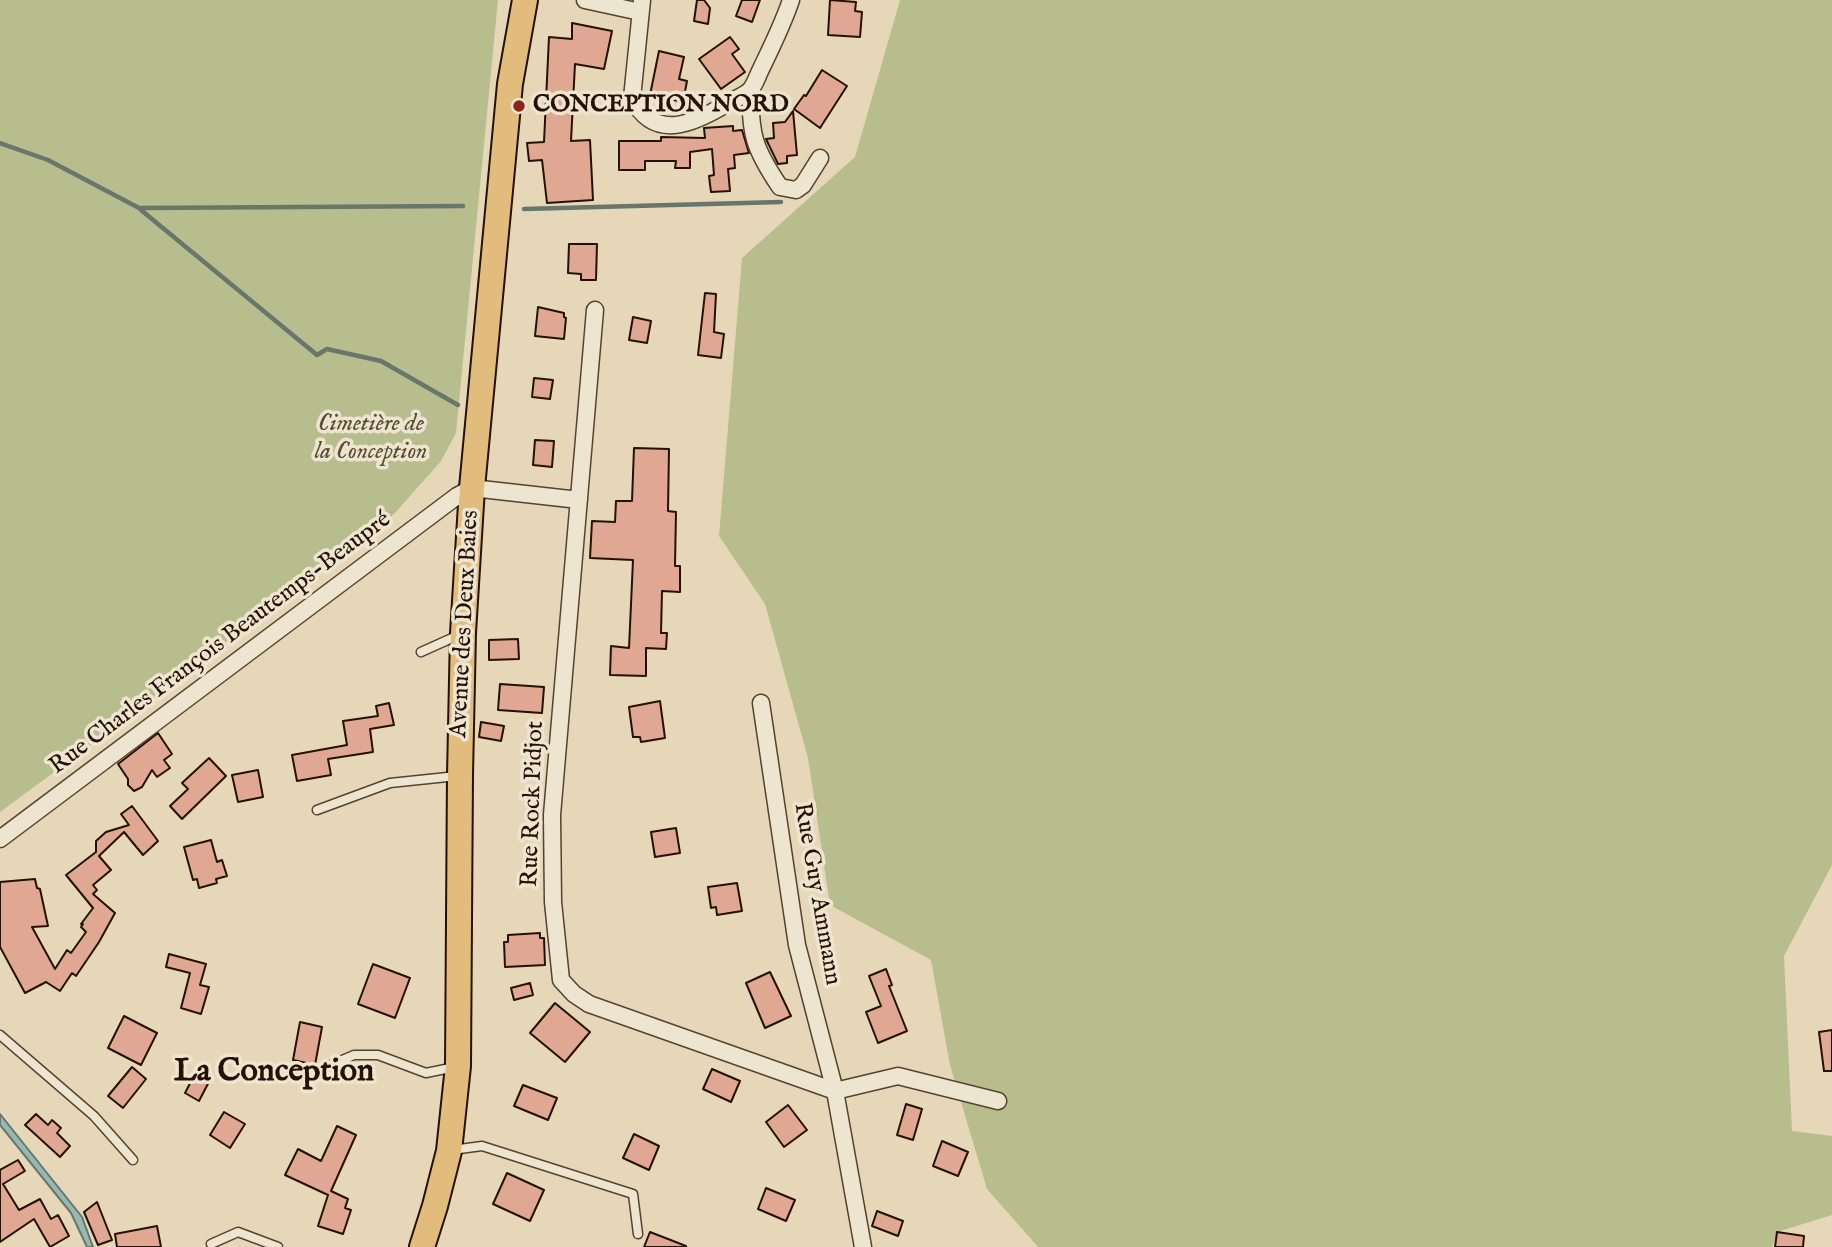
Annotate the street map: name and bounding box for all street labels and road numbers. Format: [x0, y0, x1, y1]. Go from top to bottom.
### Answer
street label: Rue Charles François Beautemps-Beaupré [45, 506, 397, 782]
street label: Avenue des Deux Baies [446, 510, 486, 738]
street label: Rue Rock Pidjot [517, 720, 551, 888]
street label: Rue Guy Ammann [786, 801, 846, 987]

